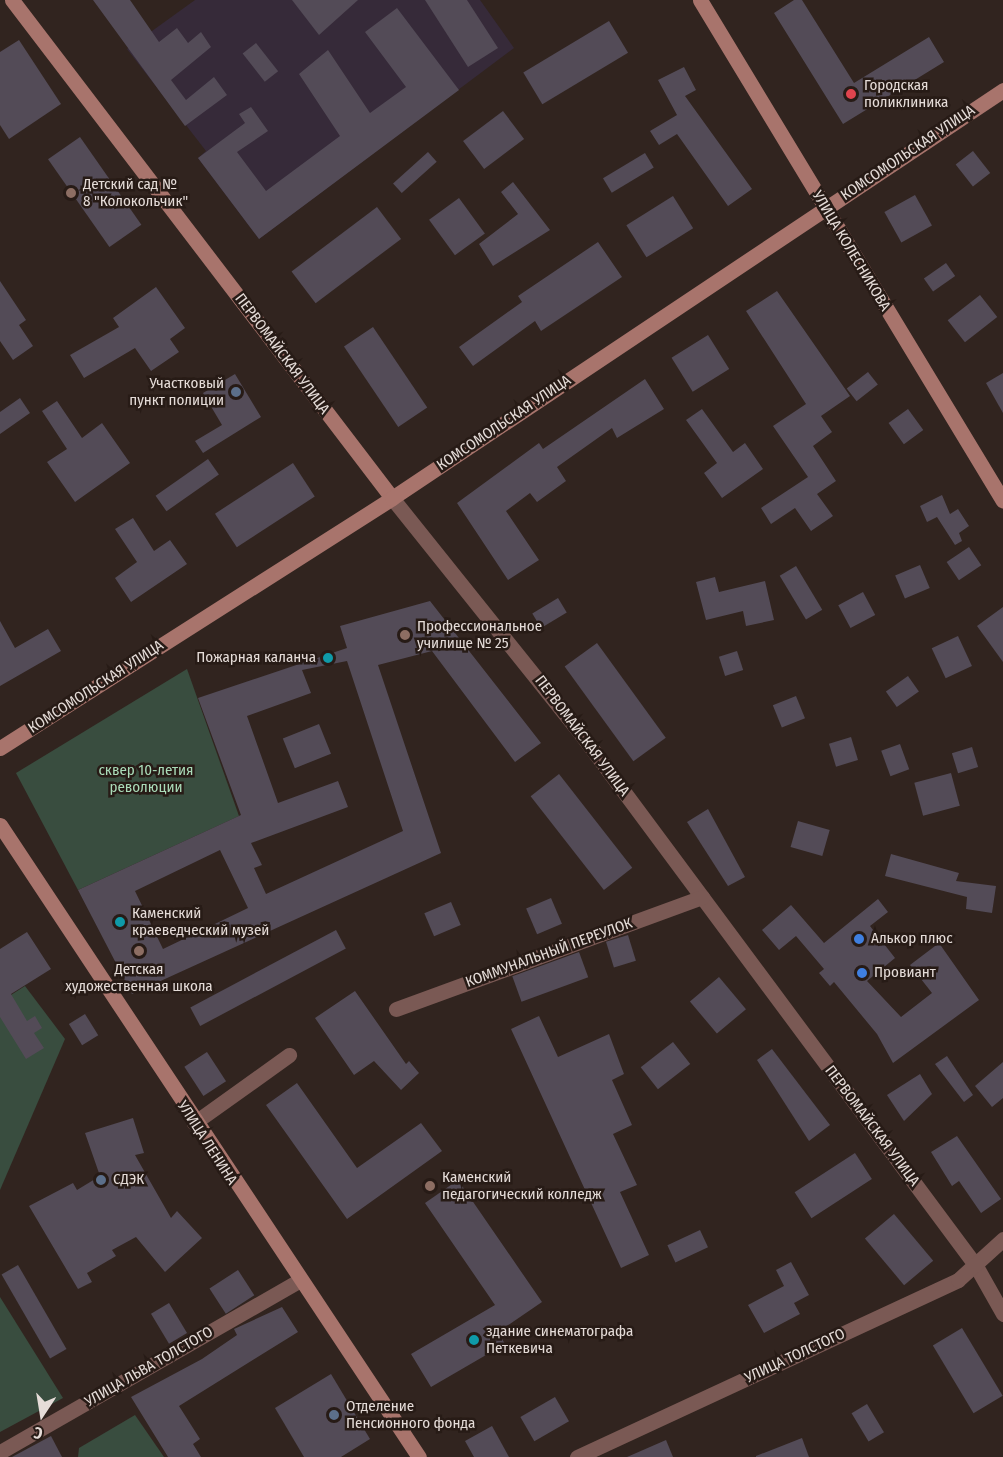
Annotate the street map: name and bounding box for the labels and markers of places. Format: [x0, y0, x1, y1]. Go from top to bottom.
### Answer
place label: Городская поликлиника [864, 76, 948, 111]
marker: Городская поликлиника [842, 85, 860, 103]
place label: Детский сад № 8 "Колокольчик" [83, 175, 188, 210]
marker: Детский сад № 8 "Колокольчик" [64, 186, 78, 200]
place label: Участковый пункт полиции [129, 374, 224, 409]
marker: Участковый пункт полиции [229, 385, 243, 399]
place label: Профессиональное училище № 25 [417, 617, 542, 652]
marker: Профессиональное училище № 25 [398, 628, 412, 642]
place label: Пожарная каланча [196, 649, 316, 667]
marker: Пожарная каланча [321, 651, 335, 665]
place label: Каменский краеведческий музей [132, 904, 269, 939]
marker: Каменский краеведческий музей [113, 915, 127, 929]
place label: Алькор плюс [871, 930, 953, 948]
marker: Алькор плюс [852, 932, 866, 946]
marker: Детская художественная школа [132, 944, 146, 958]
place label: Детская художественная школа [65, 960, 213, 995]
place label: Провиант [874, 964, 936, 982]
marker: Провиант [855, 966, 869, 980]
place label: Каменский педагогический колледж [442, 1168, 602, 1203]
place label: СДЭК [113, 1171, 144, 1189]
marker: СДЭК [94, 1173, 108, 1187]
marker: Каменский педагогический колледж [423, 1179, 437, 1193]
place label: здание синематографа Петкевича [486, 1322, 633, 1357]
marker: здание синематографа Петкевича [467, 1333, 481, 1347]
place label: Отделение Пенсионного фонда [346, 1397, 475, 1432]
marker: Отделение Пенсионного фонда [327, 1408, 341, 1422]

